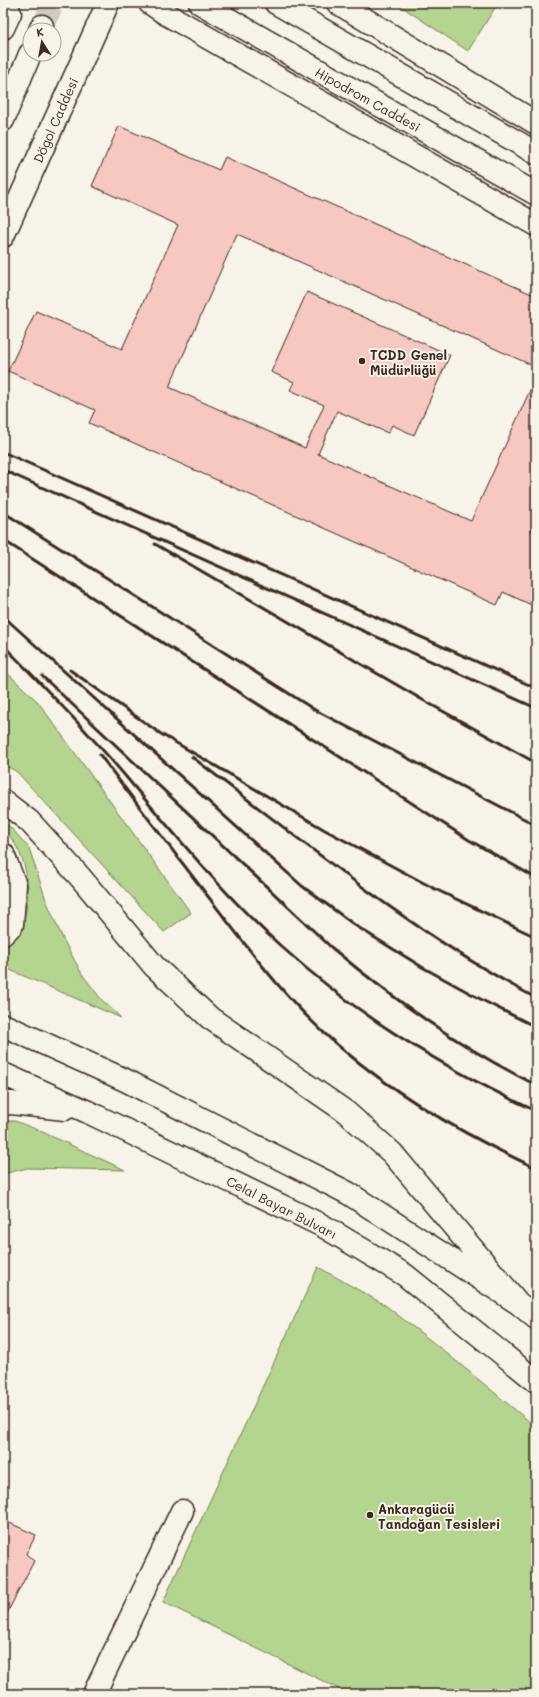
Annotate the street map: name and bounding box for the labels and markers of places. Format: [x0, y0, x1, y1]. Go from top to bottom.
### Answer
place label: TCDD Genel Müdürlüğü [370, 346, 447, 378]
marker: TCDD Genel Müdürlüğü [357, 356, 367, 366]
place label: Ankaragücü Tandoğan Tesisleri [378, 1500, 500, 1532]
marker: Ankaragücü Tandoğan Tesisleri [365, 1510, 375, 1520]

